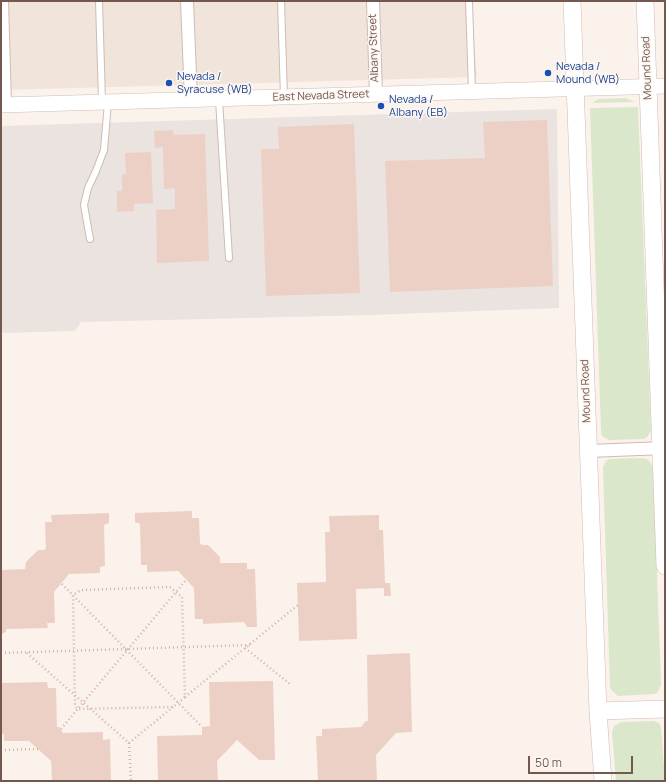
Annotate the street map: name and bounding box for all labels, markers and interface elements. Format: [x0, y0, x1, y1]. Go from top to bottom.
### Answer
street label: Albany Street [366, 13, 382, 83]
street label: Mound Road [639, 36, 655, 100]
place label: Nevada / Mound (WB) [556, 60, 620, 86]
marker: Nevada / Mound (WB) [543, 68, 553, 78]
place label: Nevada / Syracuse (WB) [177, 70, 253, 96]
marker: Nevada / Syracuse (WB) [164, 78, 174, 88]
street label: East Nevada Street [272, 88, 370, 104]
place label: Nevada / Albany (EB) [389, 93, 448, 119]
marker: Nevada / Albany (EB) [376, 101, 386, 111]
street label: Mound Road [578, 359, 594, 423]
scale bar [530, 748, 635, 774]
text: 50 m [535, 754, 562, 771]

